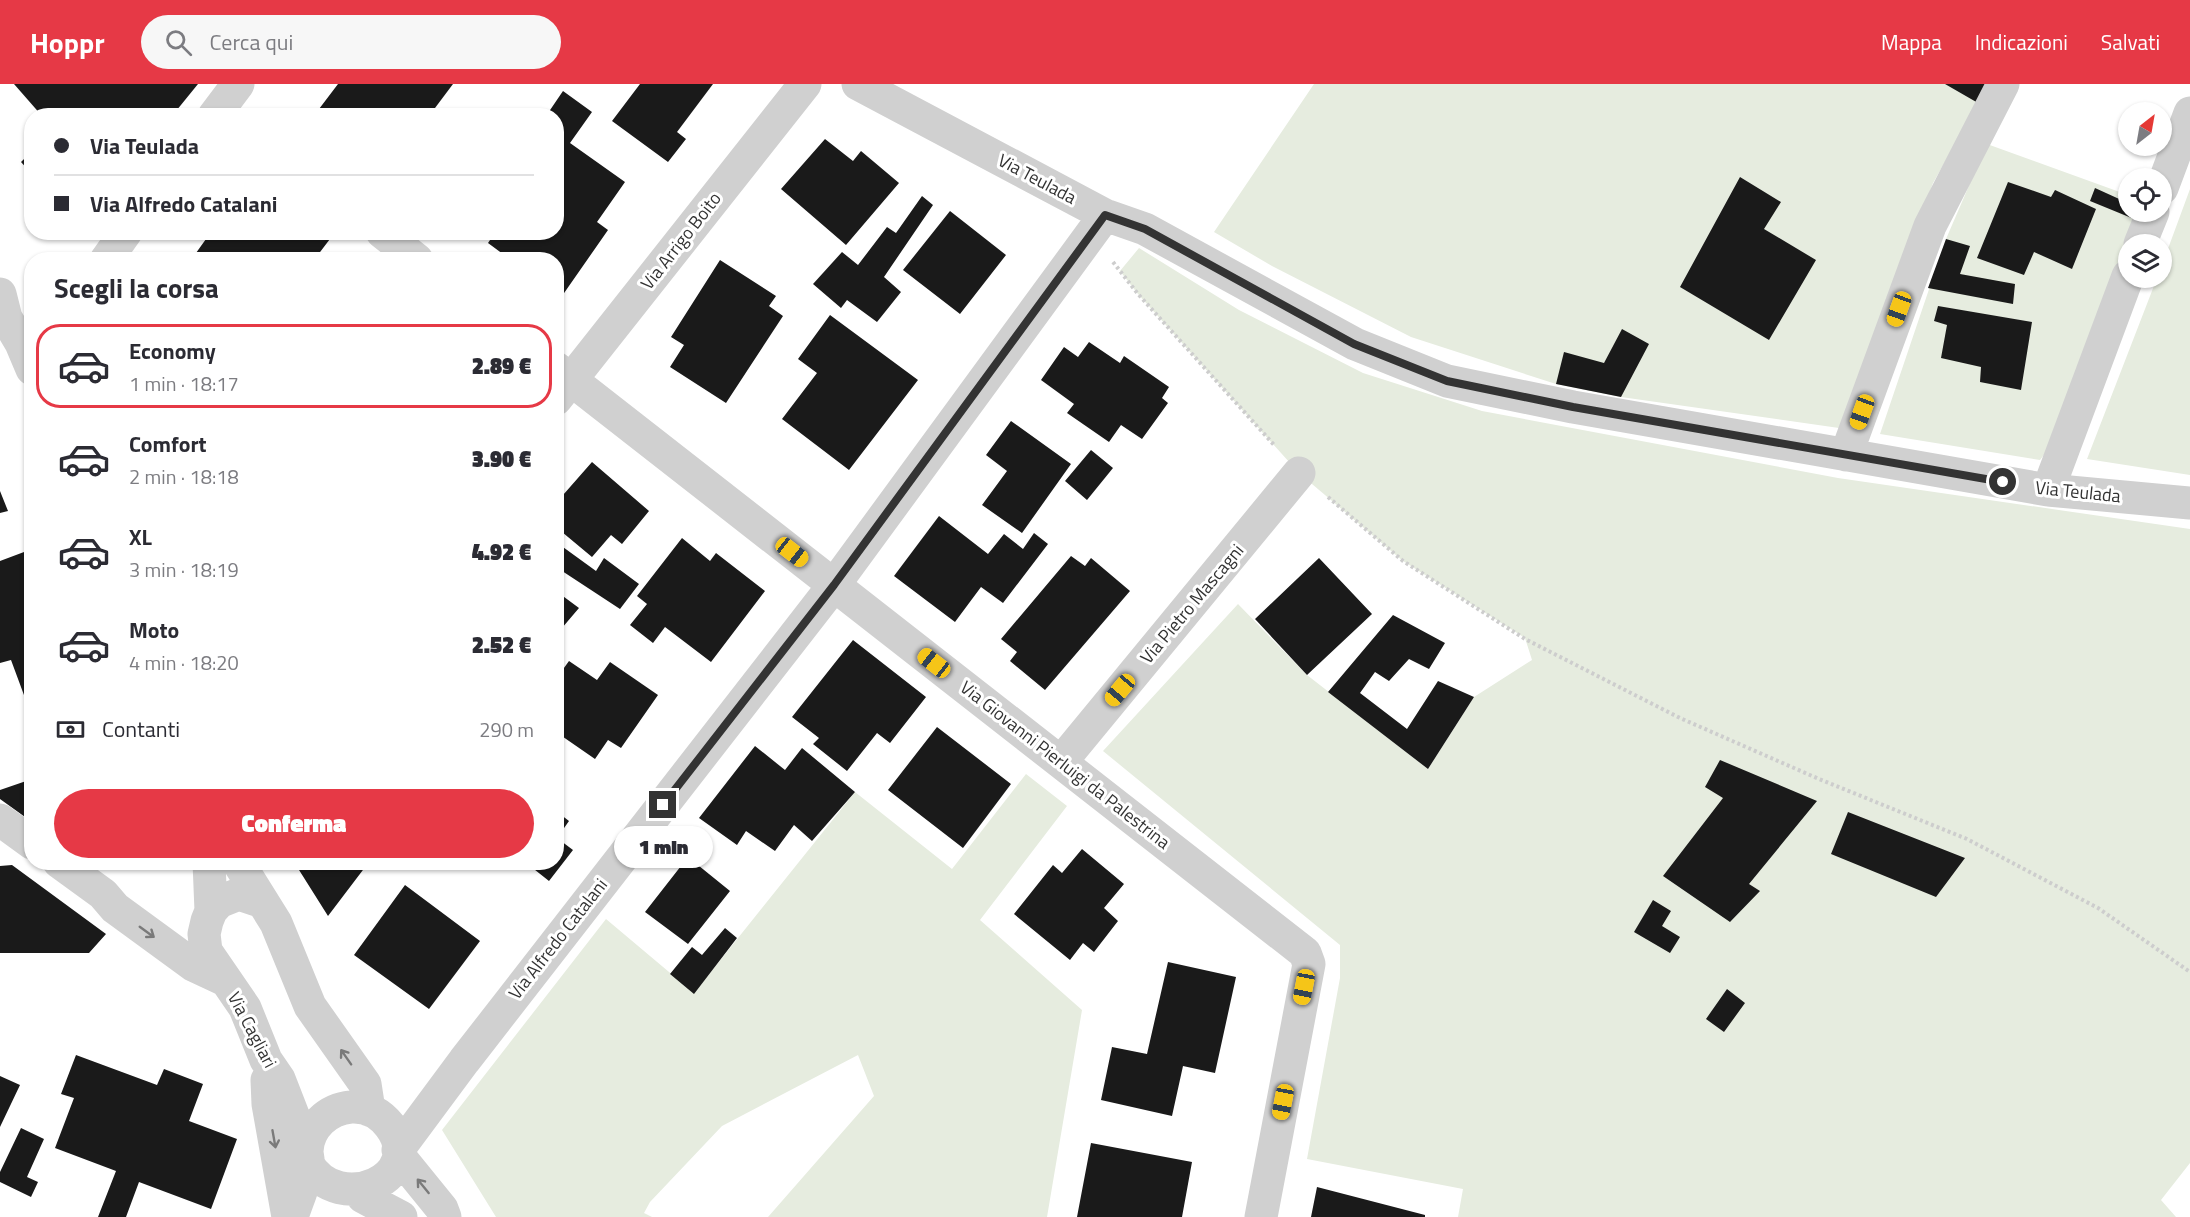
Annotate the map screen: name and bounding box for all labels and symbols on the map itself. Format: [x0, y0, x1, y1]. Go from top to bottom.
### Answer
north arrow [2118, 102, 2172, 156]
street label: Via Teulada [993, 147, 1081, 211]
street label: Via Arrigo Boito [634, 186, 727, 295]
car [1884, 289, 1914, 329]
car [1847, 392, 1877, 432]
route start [1989, 468, 2016, 495]
street label: Via Teulada [2034, 474, 2122, 509]
car [772, 534, 812, 570]
street label: Via Pietro Mascagni [1133, 538, 1250, 669]
car [914, 645, 954, 681]
car [1102, 670, 1138, 710]
street label: Via Giovanni Pierluigi da Palestrina [954, 674, 1176, 855]
route end [649, 791, 676, 818]
callout: 1 min [614, 826, 712, 868]
street label: Via Alfredo Catalani [502, 872, 614, 1005]
one-way arrow [139, 926, 155, 938]
car [1292, 968, 1316, 1006]
street label: Via Cagliari [221, 987, 284, 1073]
one-way arrow [340, 1050, 352, 1066]
car [1271, 1083, 1295, 1121]
one-way arrow [269, 1128, 280, 1148]
one-way arrow [416, 1178, 429, 1194]

